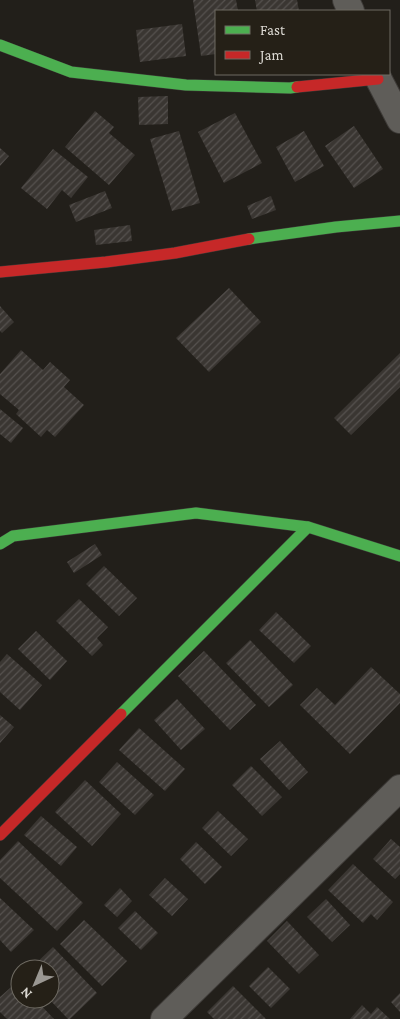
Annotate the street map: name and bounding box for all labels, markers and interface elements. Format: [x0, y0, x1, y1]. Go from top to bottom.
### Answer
legend [215, 10, 390, 75]
text: Fast [260, 22, 286, 38]
text: Jam [258, 47, 283, 64]
north arrow [10, 959, 60, 1009]
text: N [17, 984, 35, 1002]

